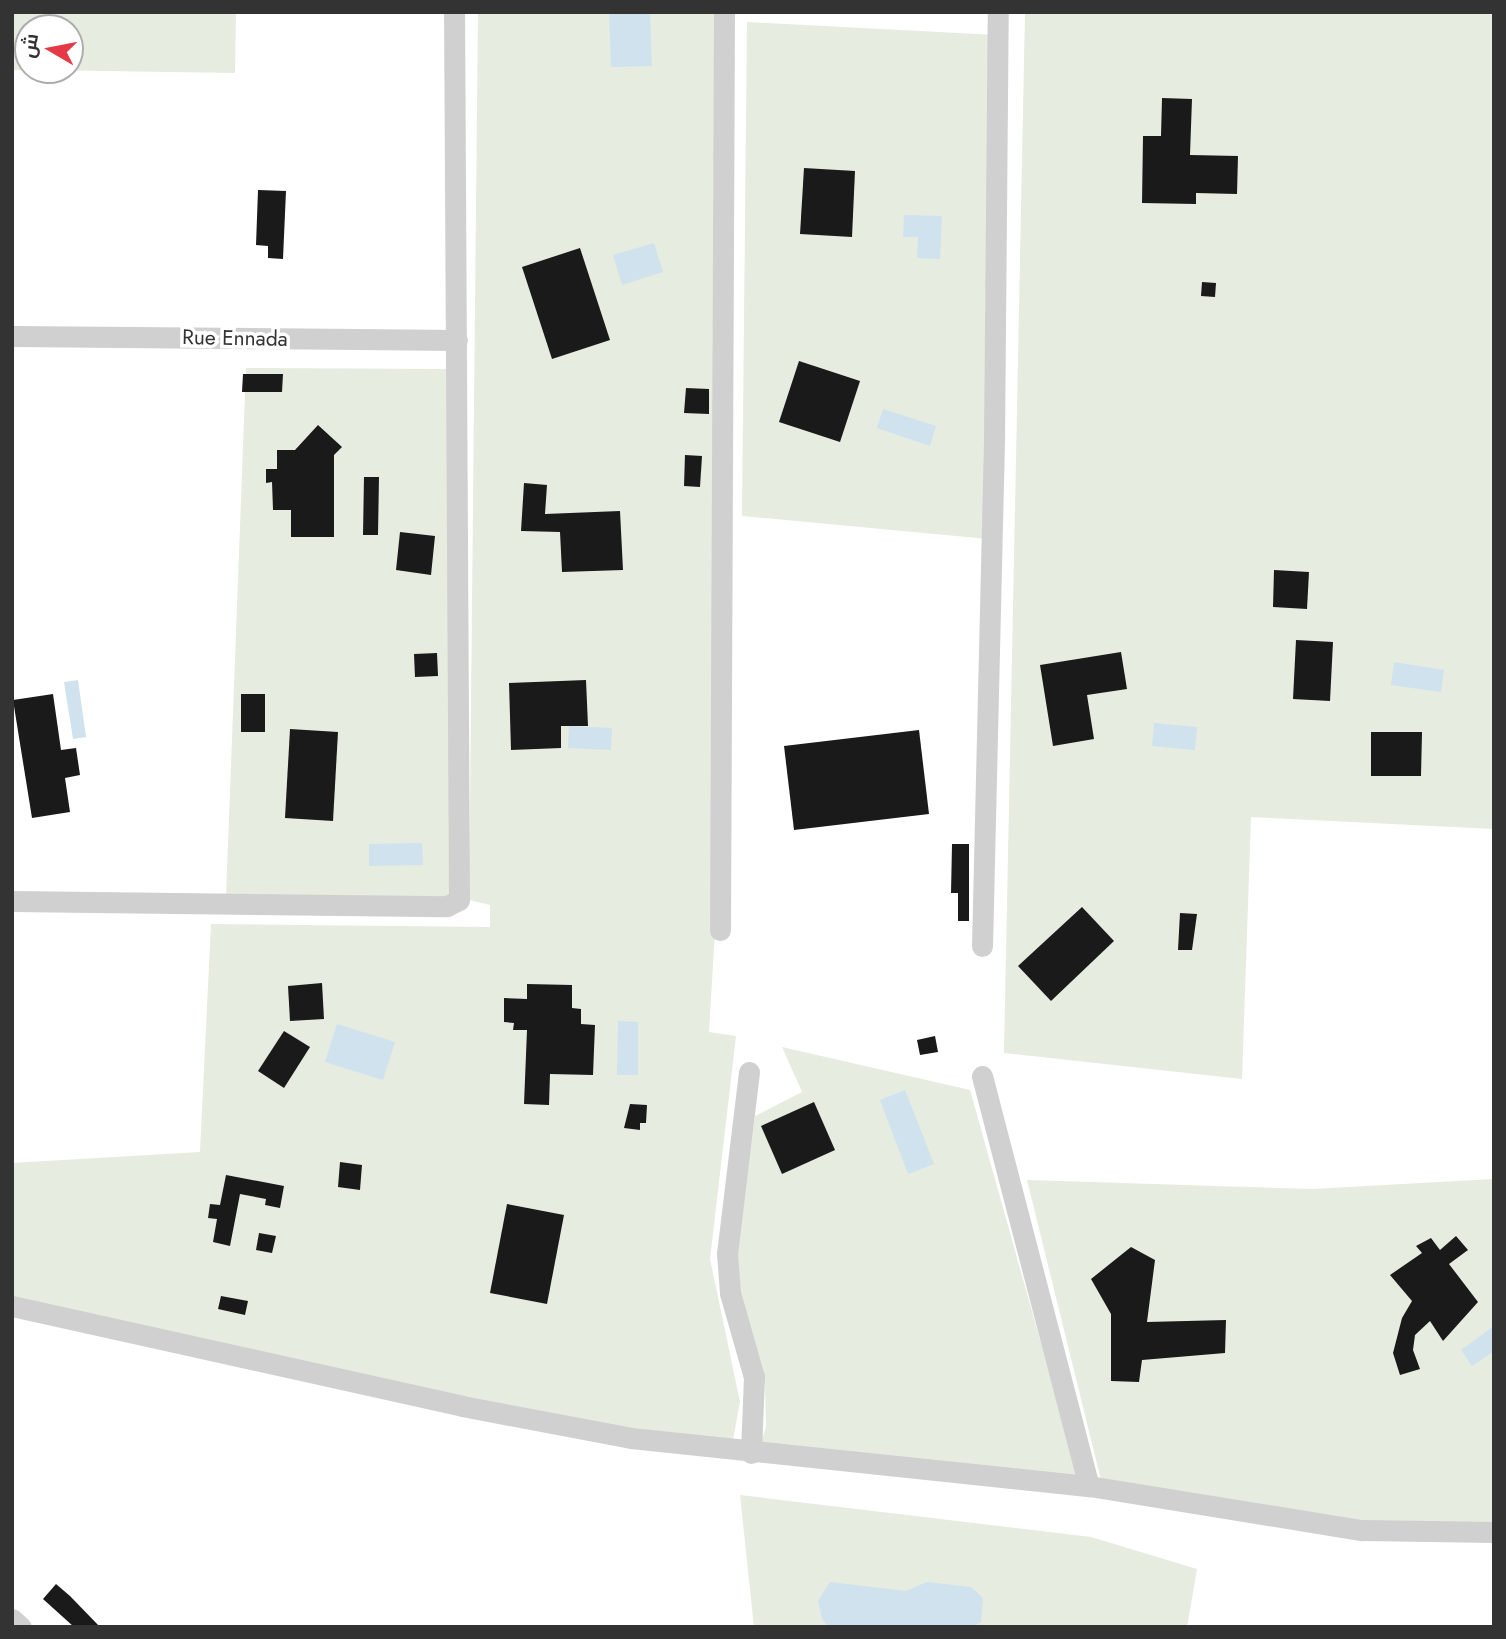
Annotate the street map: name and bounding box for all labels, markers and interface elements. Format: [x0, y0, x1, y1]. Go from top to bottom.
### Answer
north arrow [14, 14, 84, 84]
text: ش [14, 31, 45, 60]
street label: Rue Ennada [182, 324, 288, 352]

